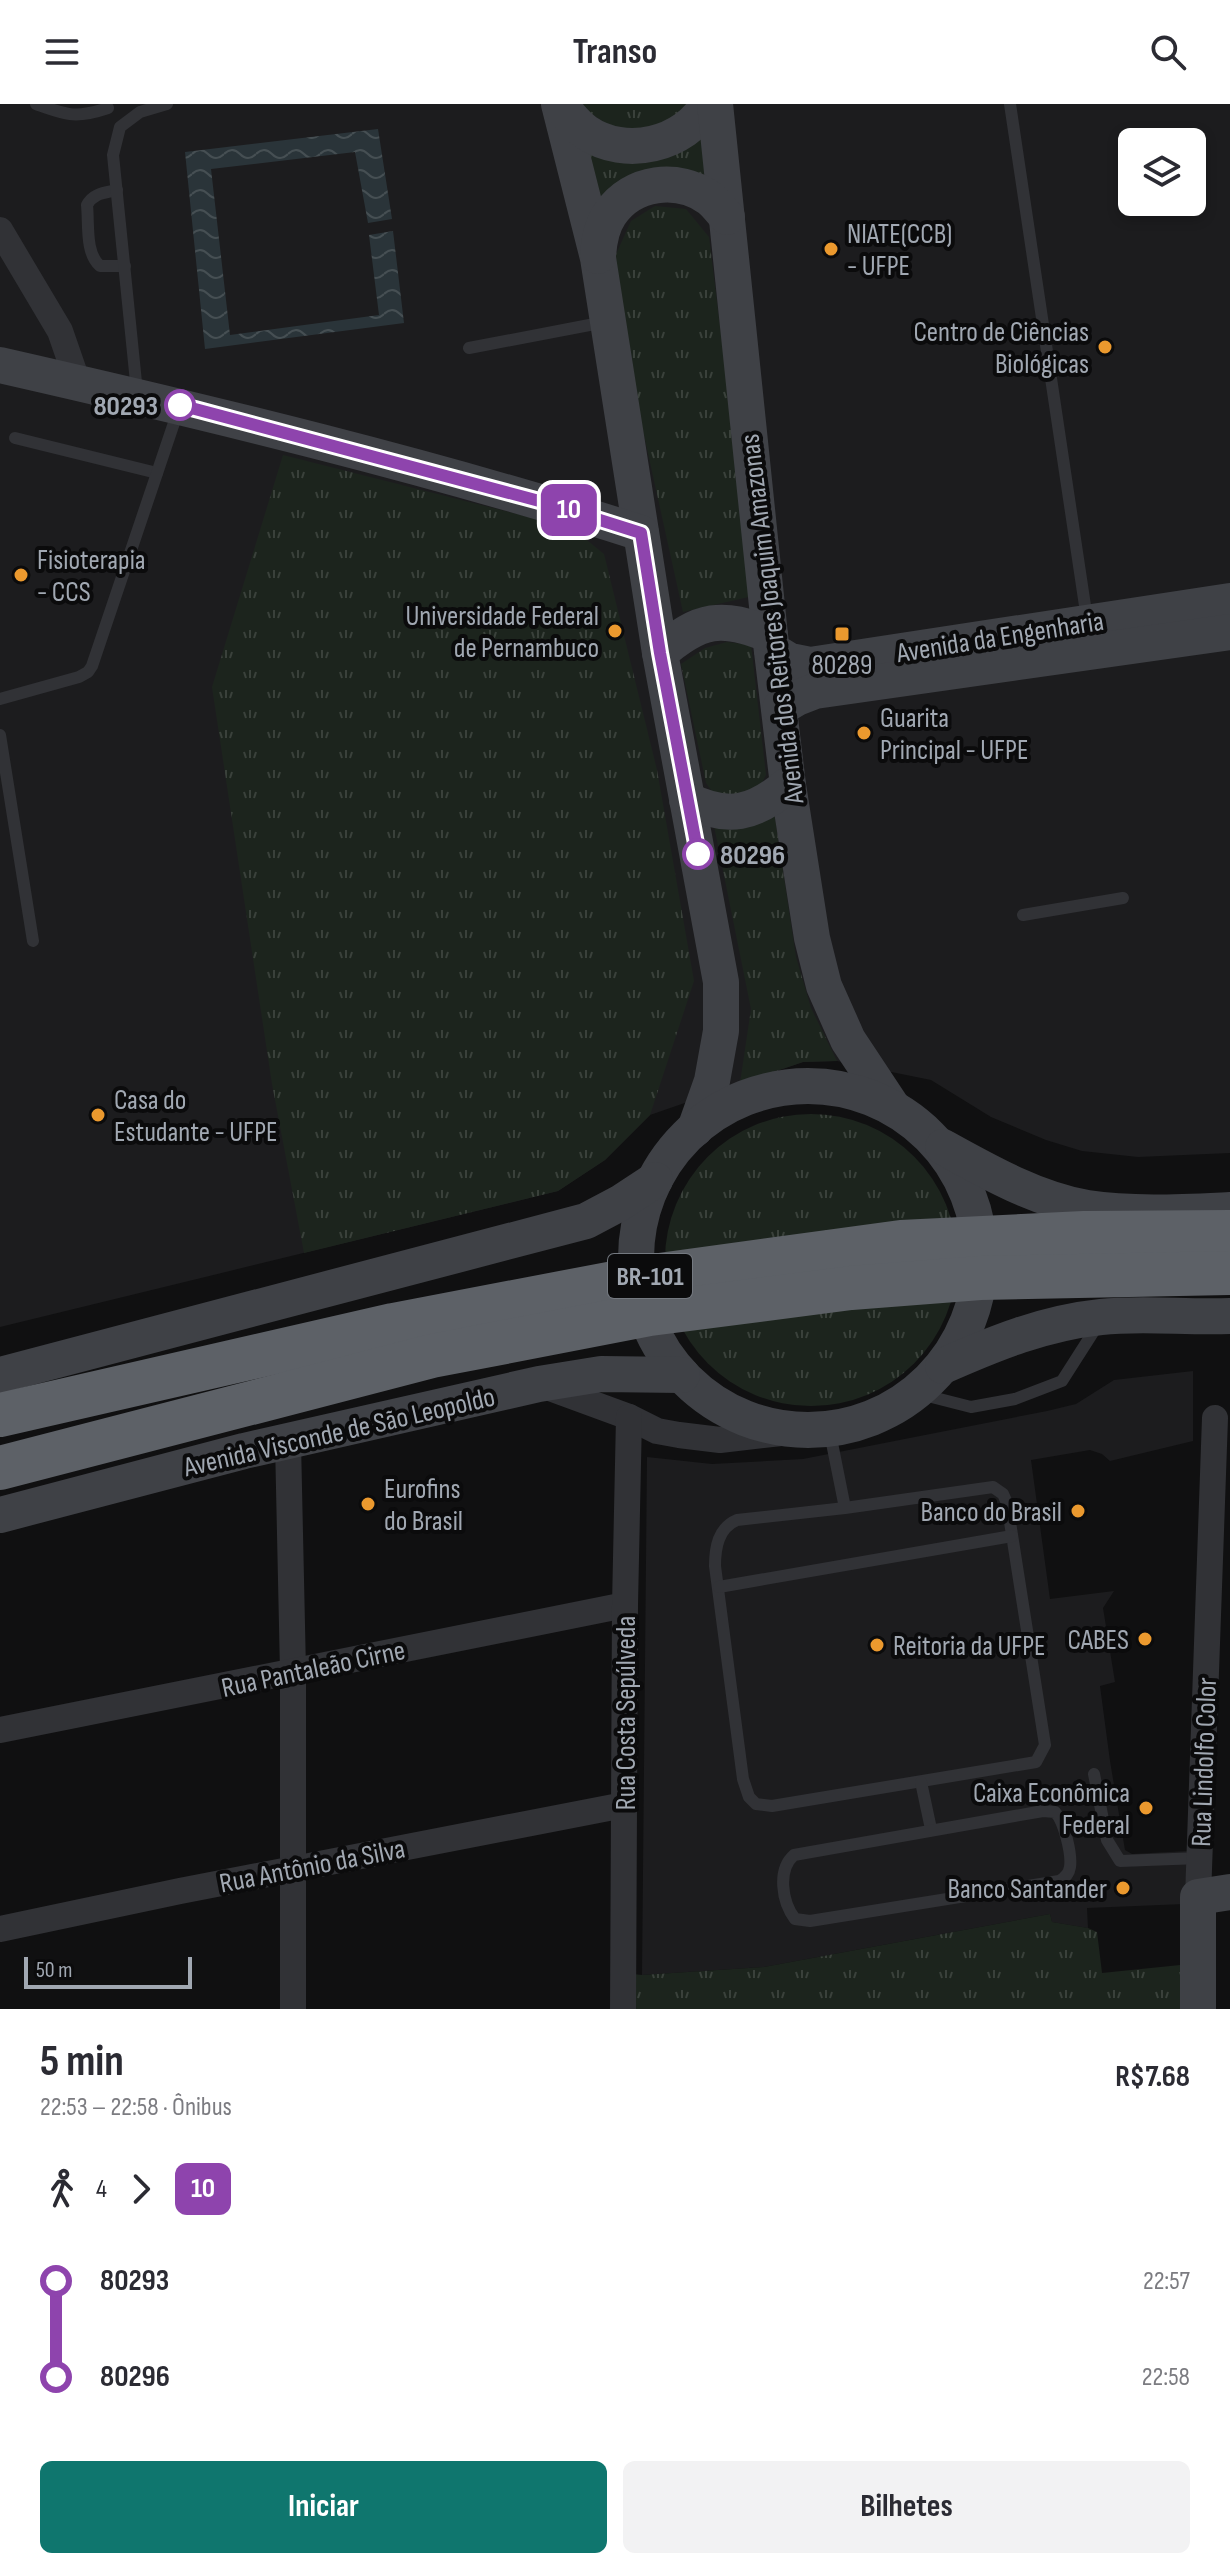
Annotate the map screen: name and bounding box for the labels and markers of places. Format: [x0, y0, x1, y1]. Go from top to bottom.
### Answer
place label: NIATE(CCB) - UFPE [847, 218, 952, 283]
marker: NIATE(CCB) - UFPE [822, 240, 840, 258]
place label: Centro de Ciências Biológicas [913, 316, 1089, 381]
marker: Centro de Ciências Biológicas [1096, 338, 1114, 356]
place label: 80293 [93, 390, 158, 423]
marker: 80293 [165, 390, 195, 420]
place label: Fisioterapia - CCS [37, 544, 146, 609]
marker: Fisioterapia - CCS [12, 566, 30, 584]
place label: Universidade Federal de Pernambuco [405, 600, 599, 665]
marker: Universidade Federal de Pernambuco [606, 622, 624, 640]
marker: 80289 [833, 625, 851, 643]
place label: 80289 [812, 649, 872, 682]
place label: Guarita Principal - UFPE [880, 702, 1028, 767]
marker: Guarita Principal - UFPE [855, 724, 873, 742]
marker: 80296 [683, 839, 713, 869]
place label: 80296 [720, 839, 785, 872]
place label: Casa do Estudante - UFPE [114, 1084, 278, 1149]
marker: Casa do Estudante - UFPE [89, 1106, 107, 1124]
place label: Eurofins do Brasil [384, 1473, 463, 1538]
marker: Eurofins do Brasil [359, 1495, 377, 1513]
place label: Banco do Brasil [920, 1496, 1062, 1529]
marker: Banco do Brasil [1069, 1502, 1087, 1520]
place label: CABES [1067, 1624, 1129, 1657]
place label: Reitoria da UFPE [893, 1630, 1046, 1663]
marker: CABES [1136, 1630, 1154, 1648]
marker: Reitoria da UFPE [868, 1636, 886, 1654]
place label: Caixa Econômica Federal [973, 1777, 1130, 1842]
marker: Caixa Econômica Federal [1137, 1799, 1155, 1817]
place label: Banco Santander [947, 1873, 1107, 1906]
marker: Banco Santander [1114, 1879, 1132, 1897]

